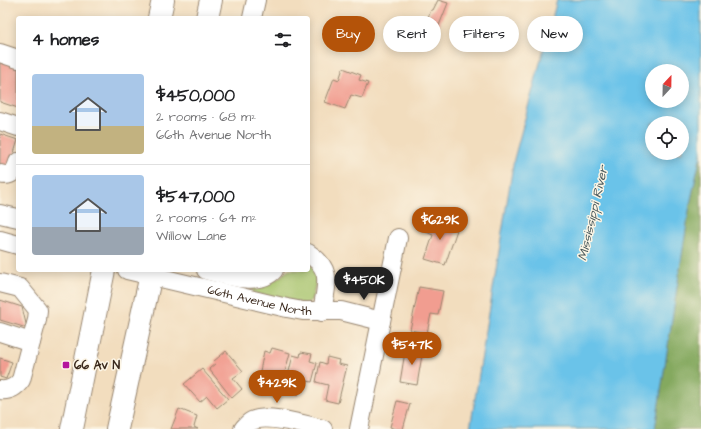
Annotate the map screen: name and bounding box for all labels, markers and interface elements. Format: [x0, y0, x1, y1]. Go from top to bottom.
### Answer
chip: Buy [322, 16, 375, 52]
chip: Rent [383, 16, 441, 52]
chip: Filters [449, 16, 519, 52]
chip: New [527, 16, 583, 52]
text: 4 homes [32, 28, 99, 52]
icon: filters [272, 29, 294, 51]
north arrow [645, 64, 689, 108]
map controls [645, 64, 689, 160]
text: $450,000 [156, 84, 235, 108]
icon: home [64, 90, 112, 138]
text: 2 rooms · 68 m² [156, 108, 256, 126]
button: locate [645, 116, 689, 160]
text: 66th Avenue North [156, 126, 271, 144]
water label: Mississippi River [573, 162, 613, 262]
text: $547,000 [156, 185, 235, 209]
icon: home [64, 191, 112, 239]
pin: $629K [412, 207, 468, 241]
text: 2 rooms · 64 m² [156, 209, 257, 227]
text: $629K [421, 211, 459, 229]
text: Willow Lane [156, 227, 226, 245]
pin: $450K [336, 267, 392, 301]
text: $450K [343, 271, 385, 289]
street label: 66th Avenue North [206, 281, 311, 320]
pin: $547K [384, 332, 440, 366]
text: $547K [391, 336, 433, 354]
place label: 66 Av N [74, 357, 121, 374]
marker: 66 Av N [61, 360, 71, 370]
pin: $429K [249, 370, 305, 404]
text: $429K [258, 374, 296, 392]

